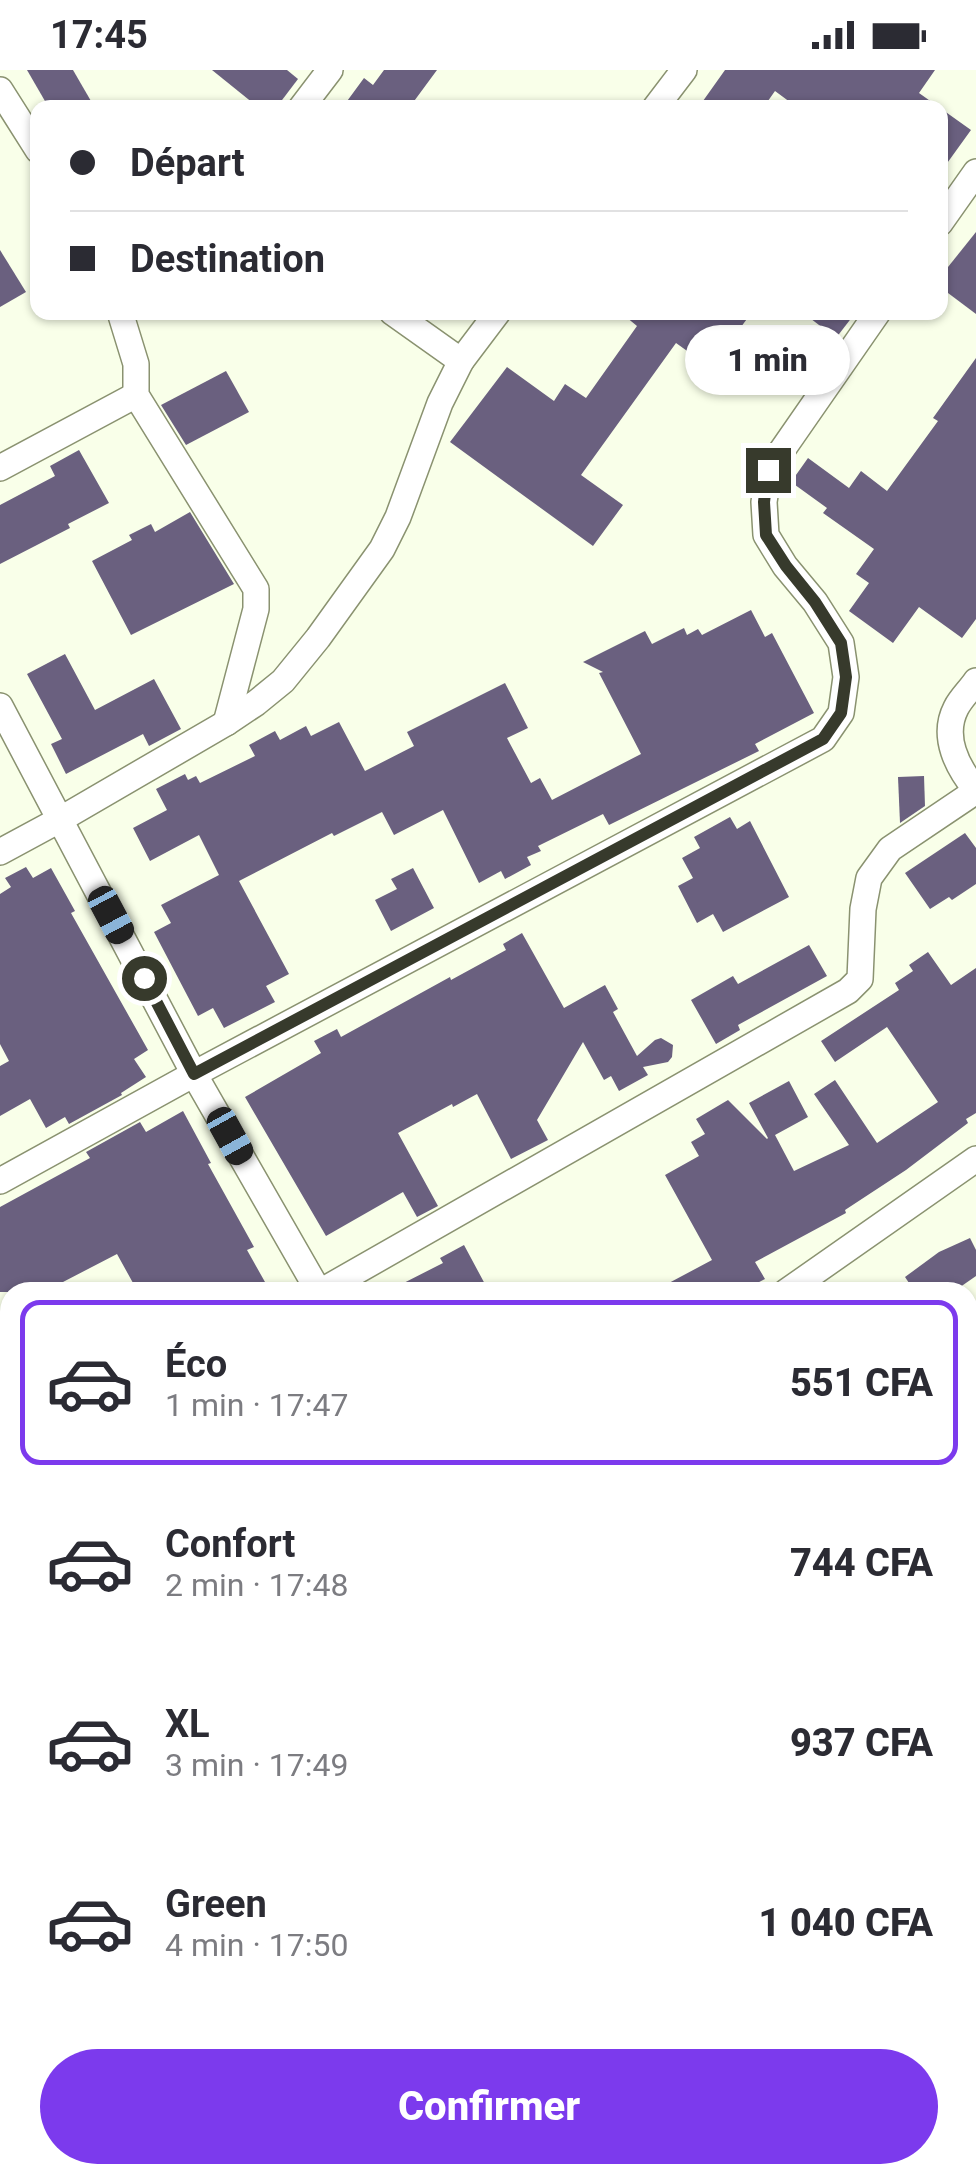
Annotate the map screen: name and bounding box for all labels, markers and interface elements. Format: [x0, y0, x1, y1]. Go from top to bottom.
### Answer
text: 17:45 [50, 13, 148, 57]
text: Départ [130, 141, 245, 185]
text: Destination [130, 237, 325, 281]
callout: 1 min [686, 325, 850, 395]
text: 1 min [727, 341, 808, 379]
route end [746, 448, 791, 493]
car [84, 881, 138, 949]
route start [122, 956, 167, 1001]
car [202, 1102, 258, 1170]
icon: car [45, 1338, 135, 1428]
text: Éco [165, 1342, 227, 1386]
text: 551 CFA [790, 1361, 933, 1405]
text: 1 min · 17:47 [165, 1386, 348, 1424]
icon: car [45, 1518, 135, 1608]
text: Confort [165, 1522, 295, 1566]
text: 744 CFA [790, 1541, 933, 1585]
text: 2 min · 17:48 [165, 1566, 348, 1604]
icon: car [45, 1698, 135, 1788]
text: XL [165, 1702, 210, 1746]
text: 937 CFA [790, 1721, 933, 1765]
text: 3 min · 17:49 [165, 1746, 348, 1784]
icon: car [45, 1878, 135, 1968]
text: Green [165, 1882, 267, 1926]
text: 1 040 CFA [759, 1901, 933, 1945]
text: 4 min · 17:50 [165, 1926, 348, 1964]
button: Confirmer [40, 2049, 938, 2164]

